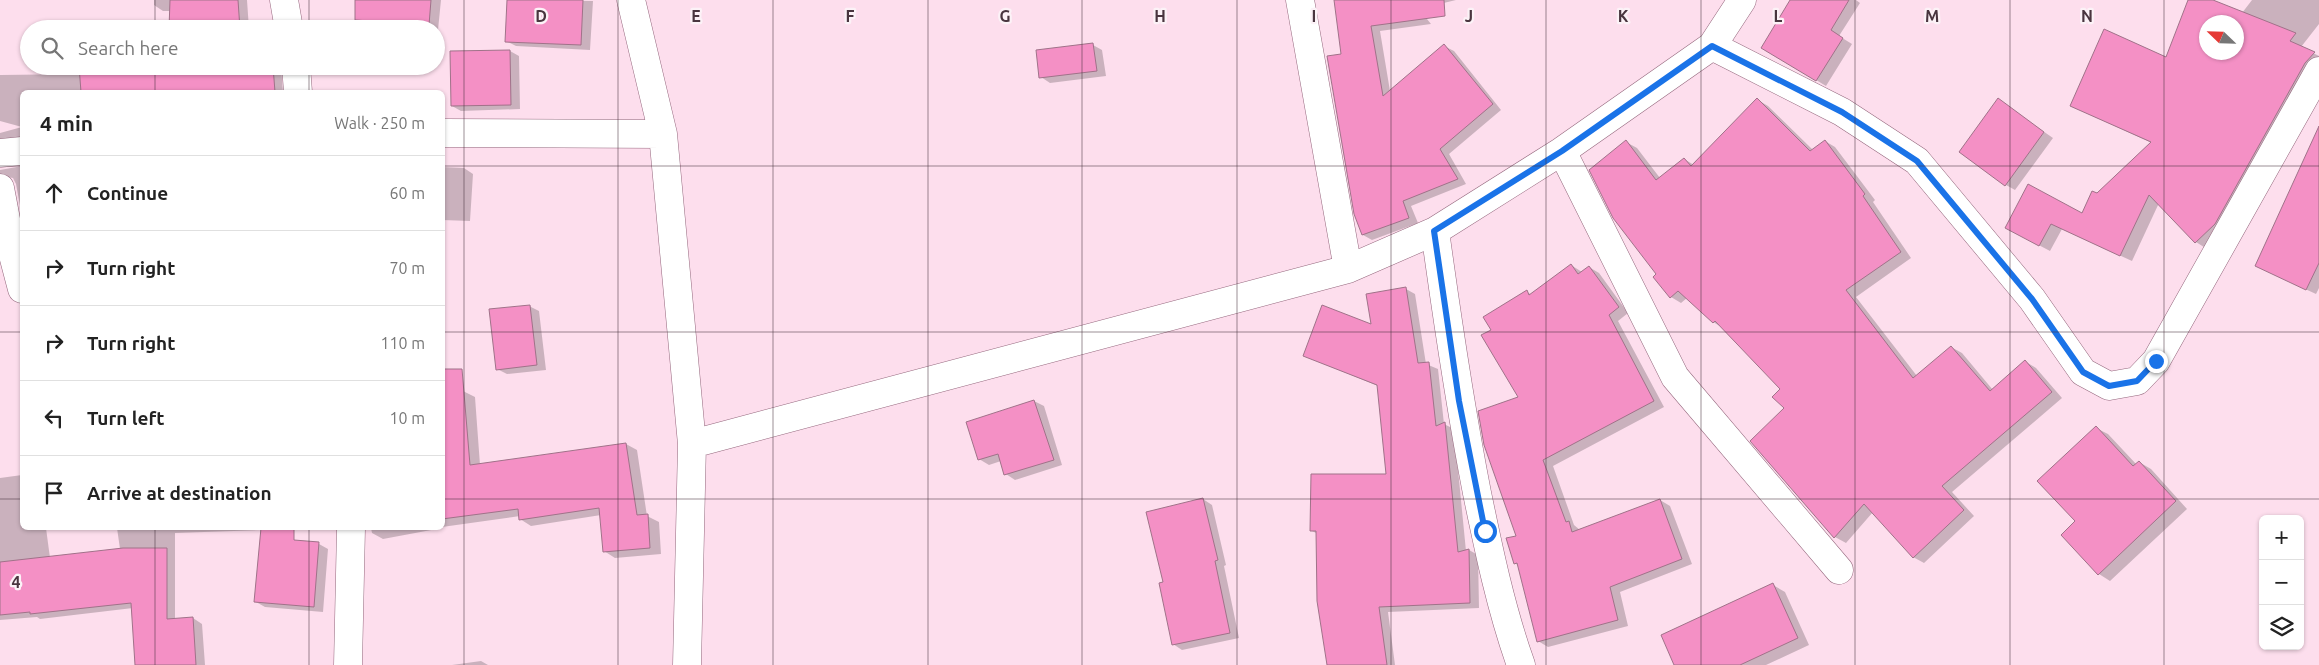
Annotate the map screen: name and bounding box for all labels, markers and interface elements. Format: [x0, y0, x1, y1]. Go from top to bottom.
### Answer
text: D [535, 7, 547, 25]
text: E [691, 7, 701, 25]
text: F [846, 7, 855, 25]
text: G [999, 7, 1011, 25]
text: H [1154, 7, 1166, 25]
text: I [1312, 7, 1316, 25]
text: J [1465, 7, 1473, 25]
text: K [1618, 7, 1629, 25]
text: L [1774, 7, 1783, 25]
text: M [1925, 7, 1939, 25]
text: N [2081, 7, 2093, 25]
north arrow [2199, 15, 2244, 60]
search box [20, 20, 445, 75]
icon: search [38, 34, 66, 62]
text: Search here [78, 37, 178, 59]
text: 4 min [40, 111, 93, 135]
text: Walk · 250 m [334, 114, 425, 132]
icon: ahead [40, 179, 68, 207]
text: Continue [87, 182, 168, 204]
text: 60 m [389, 184, 425, 202]
icon: right [40, 254, 68, 282]
text: Turn right [87, 257, 175, 279]
text: 70 m [389, 259, 425, 277]
icon: right [40, 329, 68, 357]
text: Turn right [87, 332, 175, 354]
text: 110 m [380, 334, 425, 352]
route end [2145, 350, 2168, 373]
icon: left [40, 404, 68, 432]
text: Turn left [87, 407, 165, 429]
text: 10 m [389, 409, 425, 427]
icon: arrive [40, 479, 68, 507]
text: Arrive at destination [87, 482, 272, 504]
map controls [2259, 515, 2304, 650]
button: + [2259, 515, 2304, 560]
route start [1474, 520, 1497, 543]
button: − [2259, 560, 2304, 605]
text: 4 [11, 573, 21, 591]
button: layers [2259, 605, 2304, 650]

